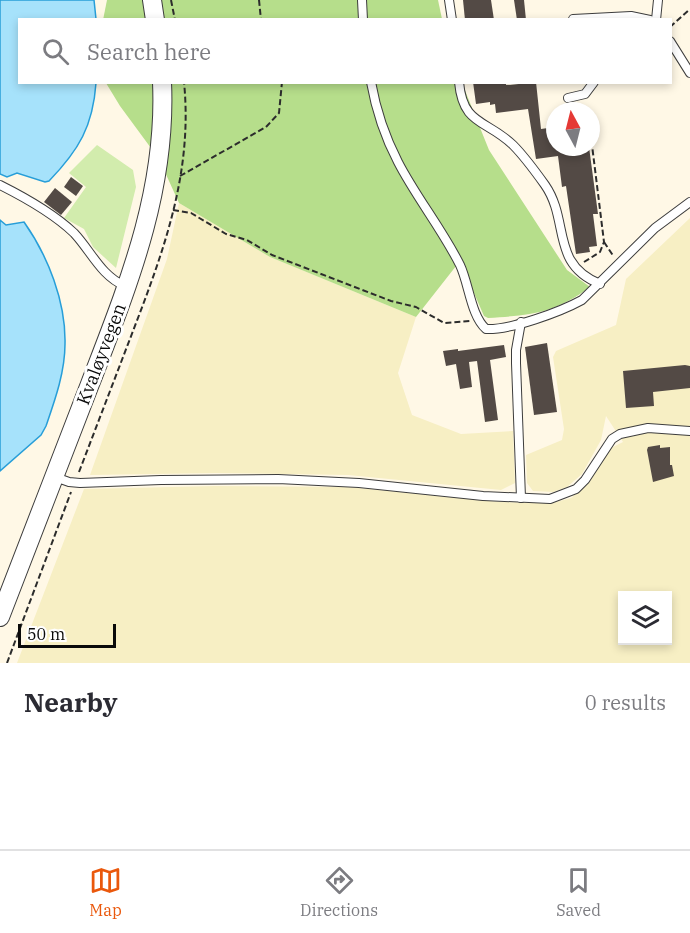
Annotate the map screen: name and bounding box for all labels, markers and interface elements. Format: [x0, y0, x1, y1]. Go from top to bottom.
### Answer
search box [18, 18, 672, 84]
icon: search [39, 35, 72, 68]
text: Search here [87, 37, 211, 66]
north arrow [546, 102, 600, 156]
street label: Kvaløyvegen [71, 300, 131, 408]
map controls [618, 591, 672, 645]
button: layers [618, 591, 672, 645]
scale bar [18, 621, 116, 648]
text: 50 m [27, 624, 65, 644]
text: Nearby [24, 685, 118, 719]
text: 0 results [585, 689, 666, 716]
tab: Map [89, 864, 122, 920]
tab: Directions [300, 864, 378, 920]
tab: Saved [556, 864, 601, 920]

